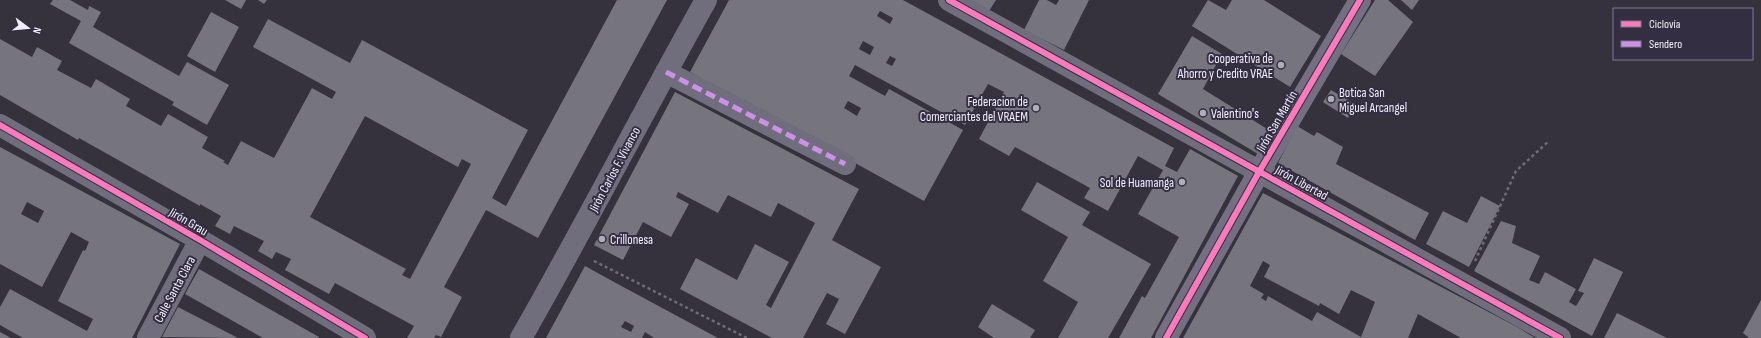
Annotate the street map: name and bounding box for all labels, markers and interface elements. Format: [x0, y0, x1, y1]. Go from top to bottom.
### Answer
north arrow [8, 8, 48, 48]
legend [1613, 8, 1753, 60]
text: Ciclovía [1649, 17, 1681, 32]
text: N [30, 26, 44, 35]
text: Sendero [1649, 37, 1682, 52]
place label: Cooperativa de Ahorro y Credito VRAE [1177, 51, 1273, 82]
marker: Cooperativa de Ahorro y Credito VRAE [1276, 60, 1286, 70]
place label: Botica San Miguel Arcangel [1339, 85, 1407, 116]
street label: Jirón San Martín [1252, 88, 1301, 156]
place label: Federacion de Comerciantes del VRAEM [920, 94, 1028, 125]
marker: Botica San Miguel Arcangel [1326, 94, 1336, 104]
marker: Federacion de Comerciantes del VRAEM [1031, 103, 1041, 113]
place label: Valentino's [1211, 106, 1259, 122]
marker: Valentino's [1198, 108, 1208, 118]
street label: Jirón Carlos F. Vivanco [585, 124, 644, 216]
street label: Jirón Libertad [1272, 161, 1331, 204]
place label: Sol de Huamanga [1100, 175, 1174, 191]
marker: Sol de Huamanga [1177, 177, 1187, 187]
street label: Jirón Grau [165, 204, 211, 239]
place label: Crillonesa [610, 232, 653, 248]
marker: Crillonesa [597, 234, 607, 244]
street label: Calle Santa Clara [151, 254, 199, 325]

